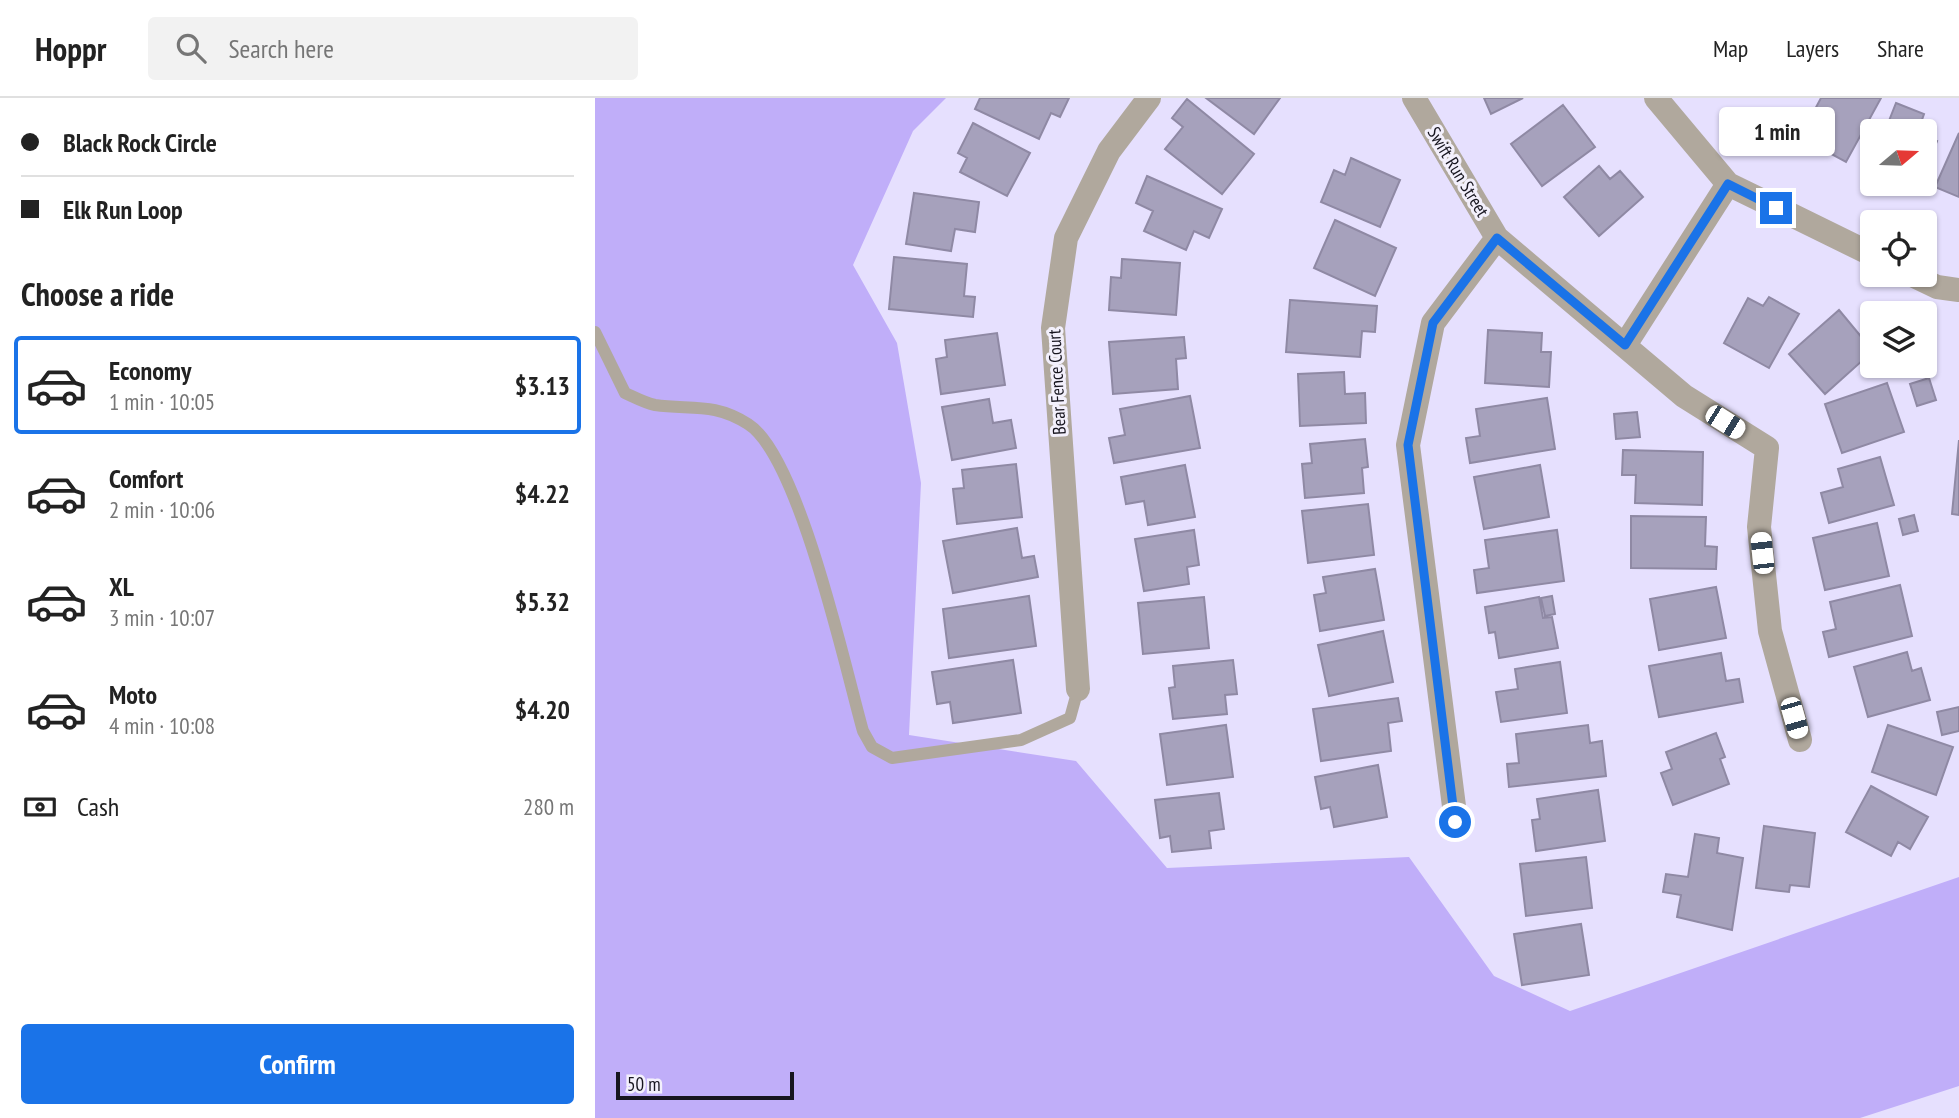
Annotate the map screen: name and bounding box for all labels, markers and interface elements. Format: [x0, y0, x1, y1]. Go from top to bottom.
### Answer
search box [148, 17, 638, 80]
text: Hoppr [35, 27, 106, 70]
icon: search [172, 29, 210, 67]
text: Search here [228, 32, 334, 65]
text: Map [1713, 33, 1748, 64]
text: Layers [1786, 33, 1839, 64]
text: Share [1877, 33, 1924, 64]
callout: 1 min [1718, 106, 1834, 155]
text: 1 min [1754, 117, 1800, 146]
north arrow [1860, 119, 1937, 196]
map controls [1860, 119, 1937, 378]
street label: Swift Run Street [1423, 123, 1494, 221]
text: Black Rock Circle [63, 126, 217, 159]
route end [1760, 192, 1792, 224]
text: Elk Run Loop [63, 193, 183, 226]
button: locate [1860, 210, 1937, 287]
text: Choose a ride [21, 273, 174, 315]
button: layers [1860, 301, 1937, 378]
street label: Bear Fence Court [1042, 329, 1071, 435]
icon: car [25, 354, 88, 417]
text: Economy [109, 354, 191, 387]
text: $3.13 [515, 369, 570, 402]
text: 1 min · 10:05 [109, 387, 215, 416]
car [1702, 402, 1749, 442]
icon: car [25, 462, 88, 525]
text: Comfort [109, 462, 183, 495]
text: $4.22 [515, 477, 570, 510]
text: 2 min · 10:06 [109, 495, 215, 524]
car [1750, 531, 1775, 575]
icon: car [25, 570, 88, 633]
text: XL [109, 570, 134, 603]
text: $5.32 [515, 585, 570, 618]
text: 3 min · 10:07 [109, 603, 215, 632]
icon: car [25, 678, 88, 741]
text: Moto [109, 678, 157, 711]
text: $4.20 [515, 693, 570, 726]
car [1779, 695, 1810, 741]
text: 4 min · 10:08 [109, 711, 215, 740]
icon: cash [21, 788, 59, 826]
text: Cash [77, 790, 119, 823]
text: 280 m [523, 792, 574, 821]
route start [1439, 806, 1471, 838]
button: Confirm [21, 1024, 574, 1104]
scale bar [616, 1069, 795, 1101]
text: 50 m [627, 1072, 661, 1096]

